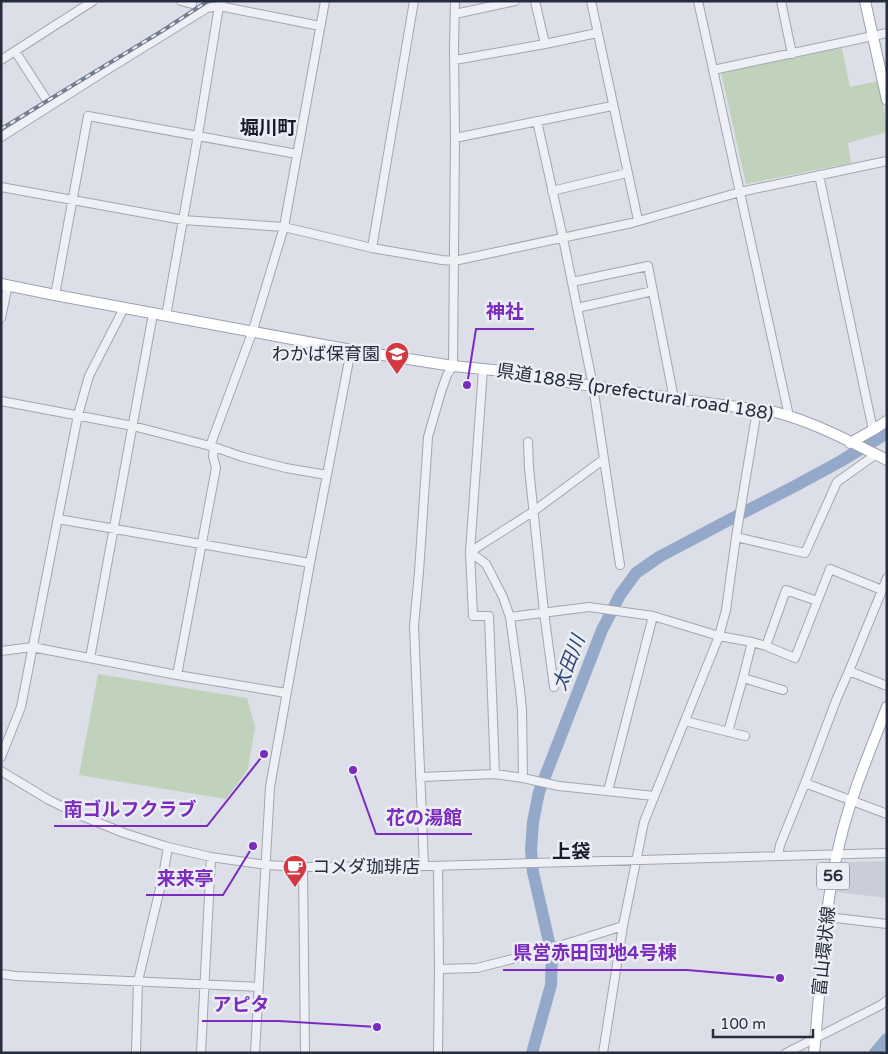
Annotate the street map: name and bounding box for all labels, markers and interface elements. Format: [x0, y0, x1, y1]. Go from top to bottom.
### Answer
district label: 堀川町 [239, 117, 297, 139]
callout: 神社 [476, 295, 534, 329]
text: 神社 [486, 301, 524, 323]
school or university icon: わかば保育園 [384, 341, 410, 375]
place label: わかば保育園 [272, 343, 380, 365]
street label: 県道188号 (prefectural road 188) [495, 359, 775, 425]
water label: 太田川 [549, 631, 590, 694]
callout: 南ゴルフクラブ [54, 792, 207, 826]
text: 南ゴルフクラブ [63, 799, 197, 821]
callout: 花の湯館 [376, 800, 472, 834]
text: 花の湯館 [386, 807, 462, 829]
district label: 上袋 [552, 841, 590, 863]
cafe icon: コメダ珈琲店 [282, 854, 308, 888]
place label: コメダ珈琲店 [312, 856, 420, 878]
callout: 来来亭 [146, 861, 223, 895]
road number: 56 [817, 862, 849, 889]
text: 来来亭 [156, 868, 214, 890]
street label: 富山環状線 [808, 905, 840, 997]
callout: 県営赤田団地4号棟 [503, 936, 687, 970]
text: 県営赤田団地4号棟 [513, 942, 677, 964]
callout: アピタ [202, 987, 279, 1021]
text: アピタ [212, 994, 270, 1016]
scale bar [713, 1006, 813, 1038]
text: 100 m [720, 1015, 766, 1033]

